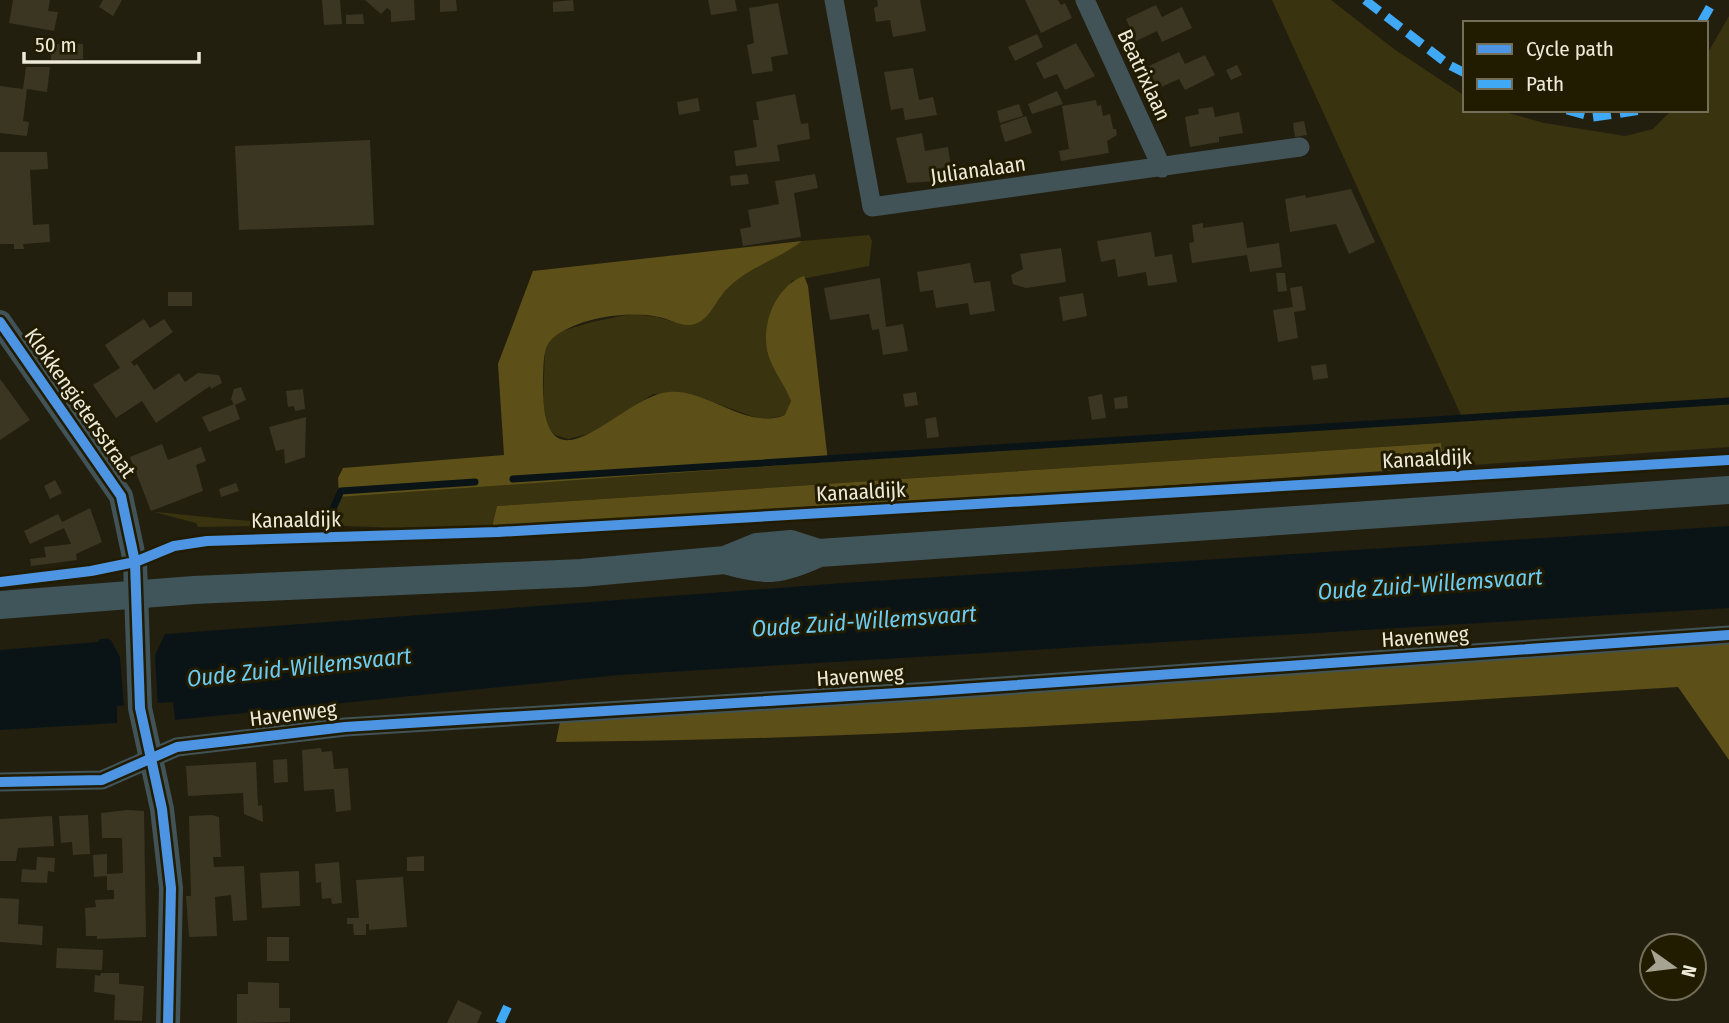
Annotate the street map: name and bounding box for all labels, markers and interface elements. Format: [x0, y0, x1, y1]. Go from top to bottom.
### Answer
scale bar [24, 21, 200, 65]
legend [1463, 21, 1708, 112]
street label: Beatrixlaan [1112, 25, 1176, 125]
text: 50 m [35, 32, 77, 58]
text: Cycle path [1526, 36, 1614, 62]
text: Path [1526, 71, 1564, 97]
street label: Julianalaan [929, 150, 1027, 190]
street label: Klokkengietersstraat [19, 323, 141, 483]
street label: Kanaaldijk [1382, 444, 1473, 474]
street label: Kanaaldijk [816, 477, 907, 507]
street label: Kanaaldijk [251, 506, 341, 534]
water label: Oude Zuid-Willemsvaart [1317, 562, 1544, 606]
water label: Oude Zuid-Willemsvaart [751, 599, 978, 643]
street label: Havenweg [1380, 621, 1470, 653]
water label: Oude Zuid-Willemsvaart [185, 641, 413, 693]
street label: Havenweg [815, 660, 905, 692]
street label: Havenweg [248, 696, 338, 732]
north arrow [1638, 932, 1708, 1002]
text: N [1676, 963, 1702, 979]

